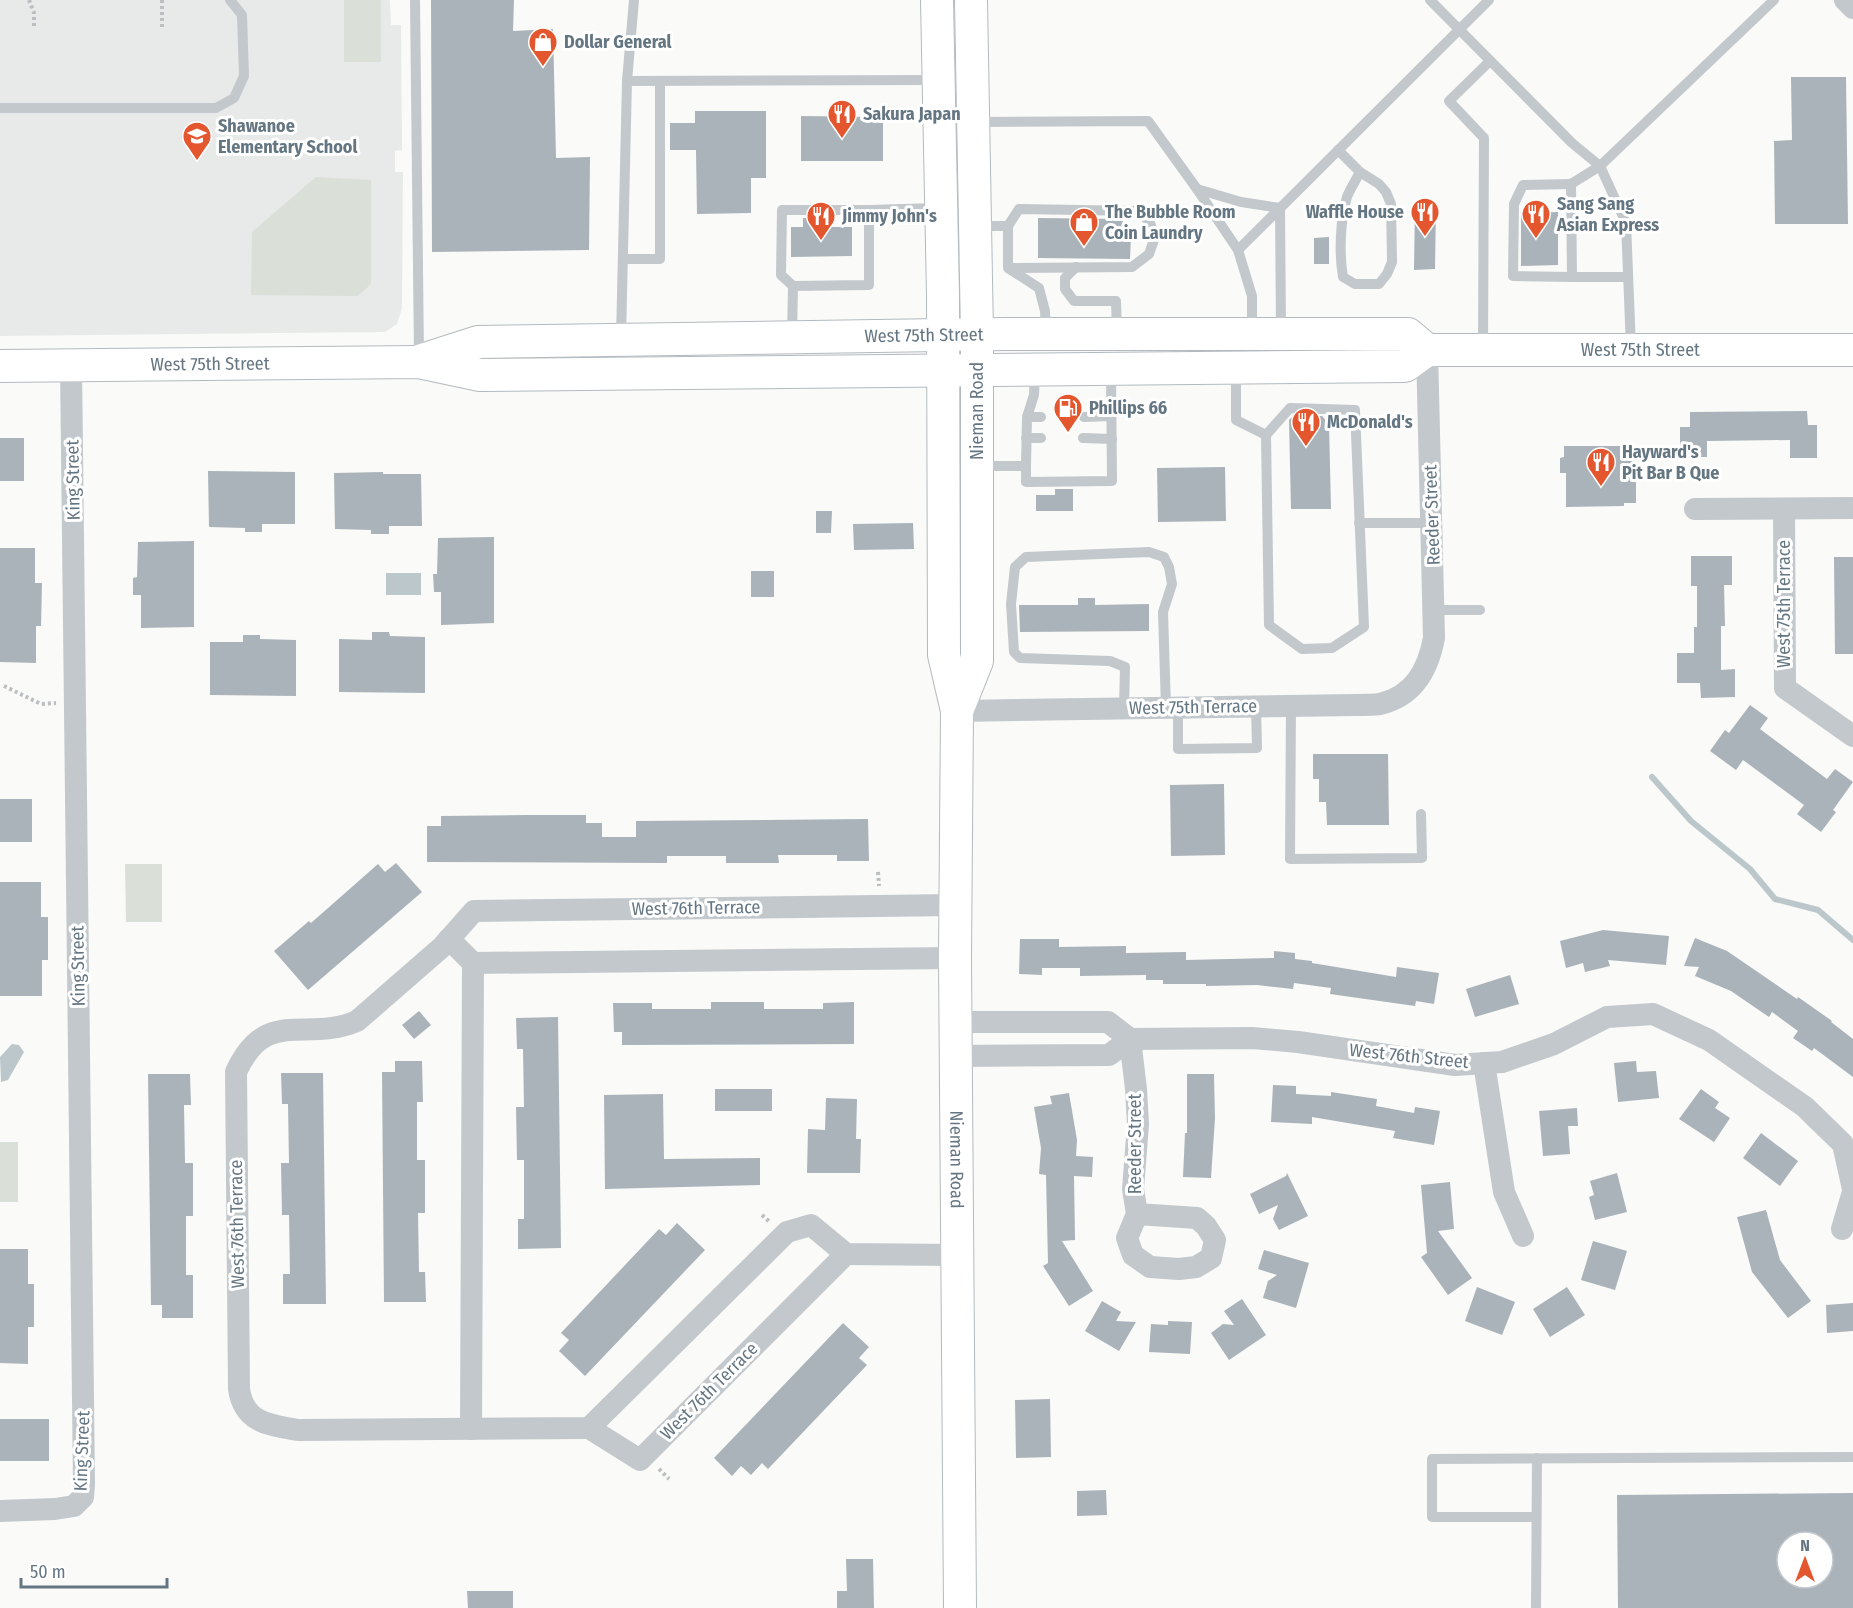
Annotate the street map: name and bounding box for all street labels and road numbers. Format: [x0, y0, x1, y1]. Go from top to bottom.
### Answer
street label: West 75th Street [864, 323, 984, 347]
street label: West 75th Street [1581, 339, 1700, 361]
street label: West 75th Street [150, 352, 270, 376]
street label: Nieman Road [966, 362, 988, 460]
street label: King Street [61, 439, 85, 520]
street label: Reeder Street [1419, 464, 1445, 566]
street label: West 75th Terrace [1773, 540, 1795, 668]
street label: West 75th Terrace [1129, 695, 1257, 719]
street label: West 76th Terrace [631, 896, 761, 920]
street label: King Street [66, 925, 90, 1006]
street label: West 76th Street [1348, 1039, 1470, 1073]
street label: Reeder Street [1124, 1094, 1146, 1194]
street label: Nieman Road [945, 1110, 968, 1209]
street label: West 76th Terrace [225, 1159, 249, 1289]
street label: West 76th Terrace [656, 1338, 762, 1444]
street label: King Street [70, 1410, 94, 1492]

